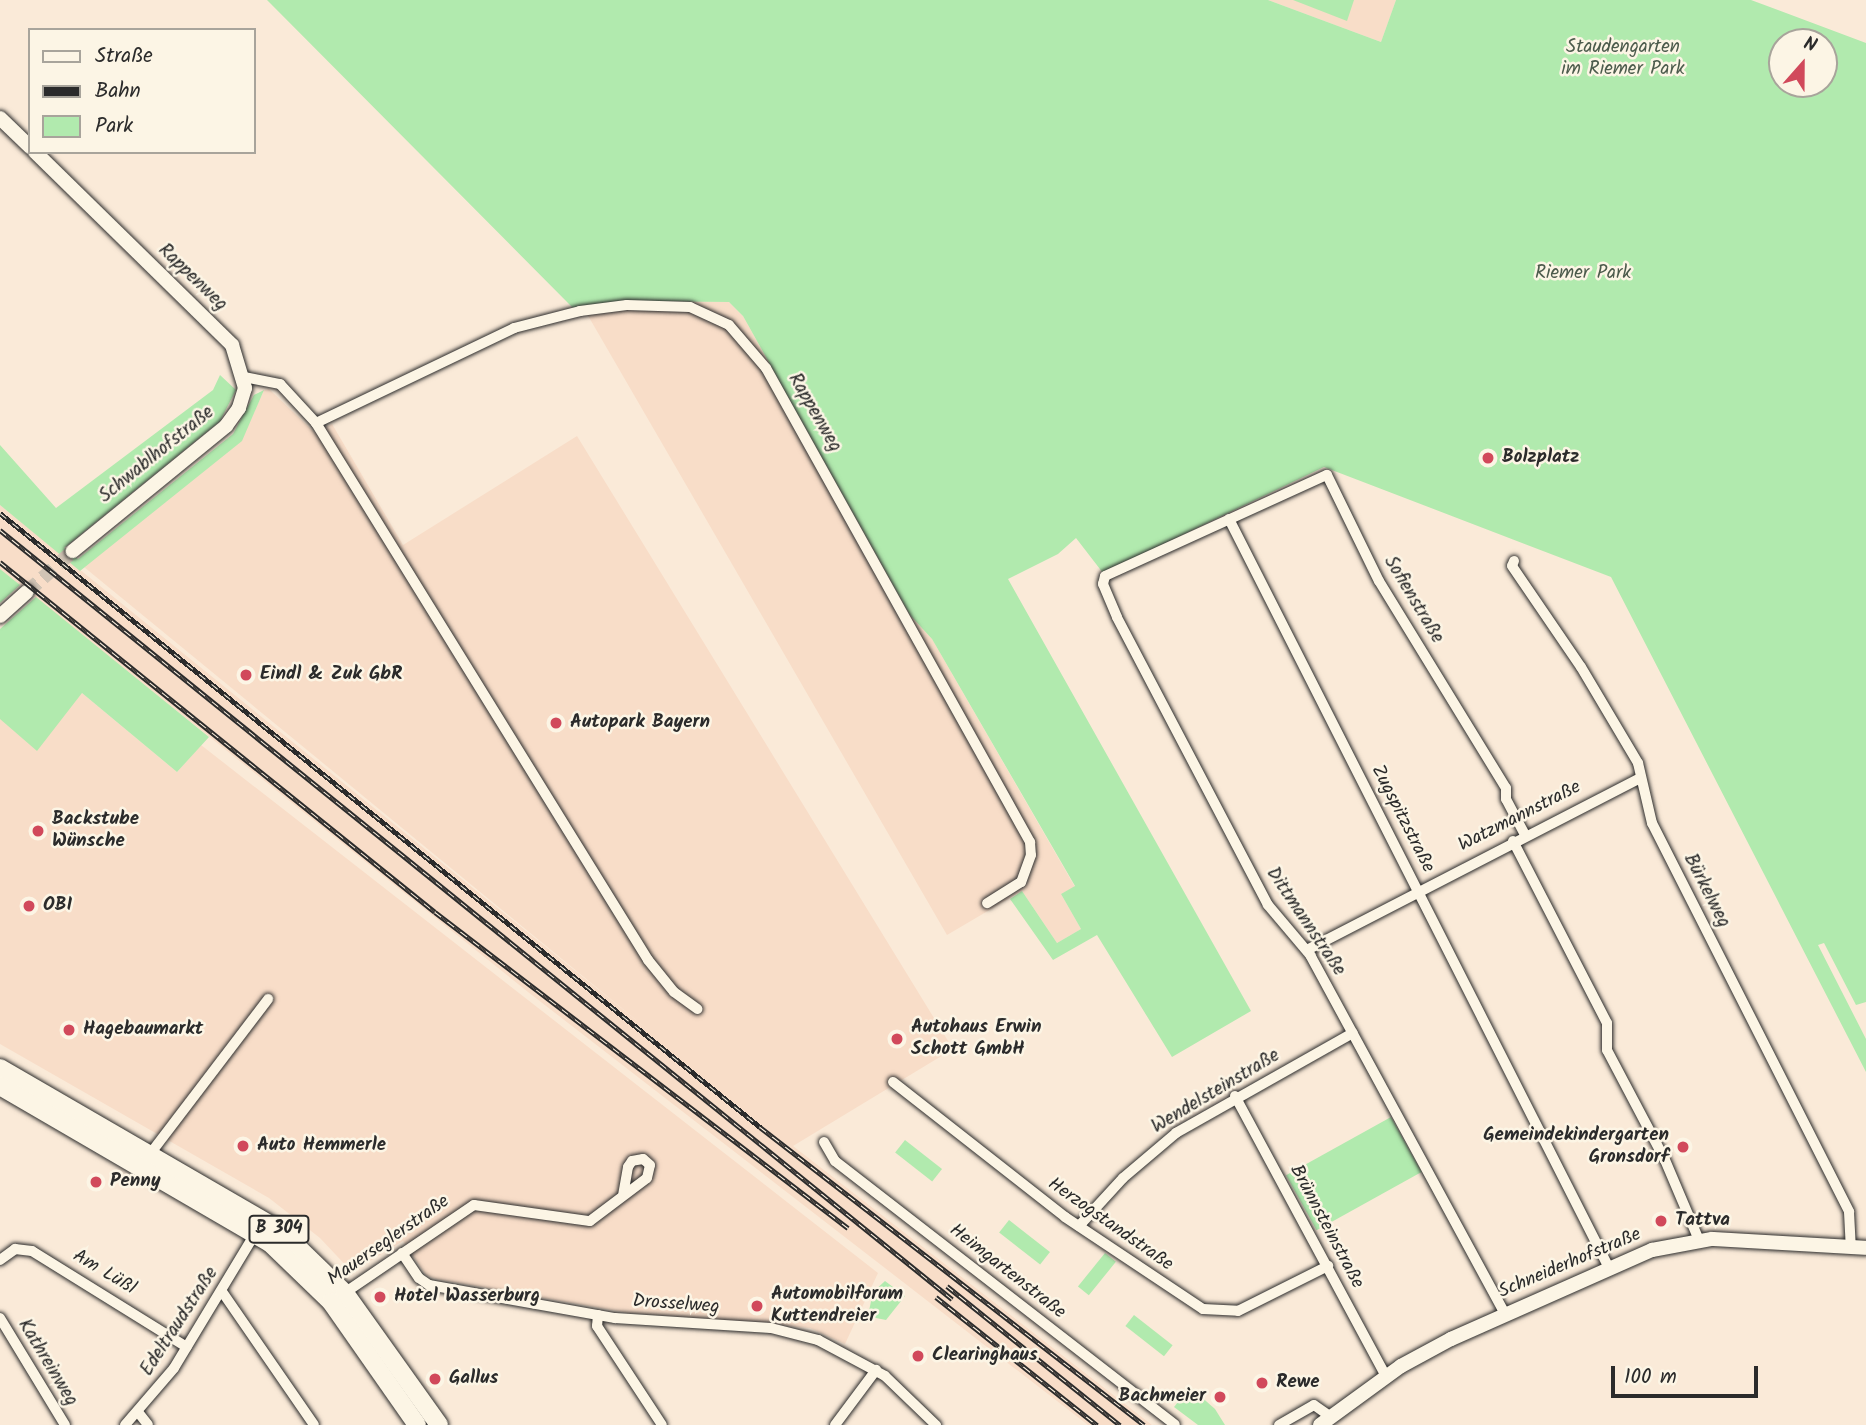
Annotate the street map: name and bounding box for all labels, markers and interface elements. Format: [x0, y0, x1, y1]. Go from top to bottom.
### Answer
legend [28, 28, 256, 154]
north arrow [1768, 28, 1838, 98]
text: N [1799, 29, 1821, 61]
park label: Staudengarten im Riemer Park [1561, 37, 1685, 81]
text: Straße [95, 40, 153, 73]
text: Bahn [95, 75, 141, 108]
text: Park [95, 110, 133, 143]
street label: Rappenweg [153, 240, 231, 316]
park label: Riemer Park [1535, 263, 1631, 285]
street label: Rappenweg [782, 370, 846, 456]
street label: Schwablhofstraße [95, 402, 219, 508]
place label: Bolzplatz [1502, 447, 1579, 469]
marker: Bolzplatz [1480, 450, 1496, 466]
street label: Sofienstraße [1378, 552, 1448, 648]
place label: Eindl & Zuk GbR [260, 664, 403, 686]
marker: Eindl & Zuk GbR [238, 667, 254, 683]
place label: Autopark Bayern [570, 712, 710, 734]
marker: Autopark Bayern [548, 715, 564, 731]
street label: Zugspitzstraße [1365, 761, 1439, 877]
street label: Watzmannstraße [1455, 776, 1585, 858]
place label: Backstube Wünsche [52, 809, 139, 853]
marker: Backstube Wünsche [30, 823, 46, 839]
street label: Bürkelweg [1678, 850, 1734, 932]
street label: Dittmannstraße [1260, 863, 1350, 981]
place label: OBI [43, 895, 72, 917]
marker: OBI [21, 898, 37, 914]
place label: Autohaus Erwin Schott GmbH [911, 1017, 1042, 1061]
place label: Hagebaumarkt [83, 1019, 203, 1041]
marker: Hagebaumarkt [61, 1022, 77, 1038]
marker: Autohaus Erwin Schott GmbH [889, 1031, 905, 1047]
street label: Wendelsteinstraße [1148, 1045, 1284, 1139]
place label: Gemeindekindergarten Gronsdorf [1483, 1125, 1669, 1169]
place label: Auto Hemmerle [257, 1135, 386, 1157]
marker: Auto Hemmerle [235, 1138, 251, 1154]
marker: Gemeindekindergarten Gronsdorf [1675, 1139, 1691, 1155]
street label: Brünnsteinstraße [1284, 1161, 1368, 1293]
place label: Penny [110, 1171, 161, 1193]
street label: Herzogstandstraße [1043, 1173, 1177, 1277]
marker: Penny [88, 1174, 104, 1190]
street label: Mauerseglerstraße [324, 1191, 454, 1291]
place label: Tattva [1675, 1210, 1730, 1232]
marker: Tattva [1653, 1213, 1669, 1229]
road number: B 304 [247, 1214, 310, 1244]
street label: Heimgartenstraße [944, 1219, 1070, 1325]
street label: Schneiderhofstraße [1495, 1224, 1645, 1304]
street label: Am Lüßl [68, 1245, 140, 1301]
street label: Edeltraudstraße [136, 1263, 224, 1381]
place label: Automobilforum Kuttendreier [771, 1284, 903, 1328]
place label: Hotel Wasserburg [394, 1286, 540, 1308]
marker: Hotel Wasserburg [372, 1289, 388, 1305]
street label: Drosselweg [632, 1291, 720, 1319]
marker: Automobilforum Kuttendreier [749, 1298, 765, 1314]
street label: Kathreinweg [12, 1315, 82, 1411]
place label: Clearinghaus [932, 1345, 1038, 1367]
marker: Clearinghaus [910, 1348, 926, 1364]
scale bar [1614, 1352, 1761, 1396]
text: 100 m [1624, 1361, 1677, 1394]
place label: Gallus [449, 1368, 498, 1390]
marker: Gallus [427, 1371, 443, 1387]
place label: Rewe [1276, 1372, 1319, 1394]
marker: Rewe [1254, 1375, 1270, 1391]
place label: Bachmeier [1119, 1386, 1206, 1408]
marker: Bachmeier [1212, 1389, 1228, 1405]

